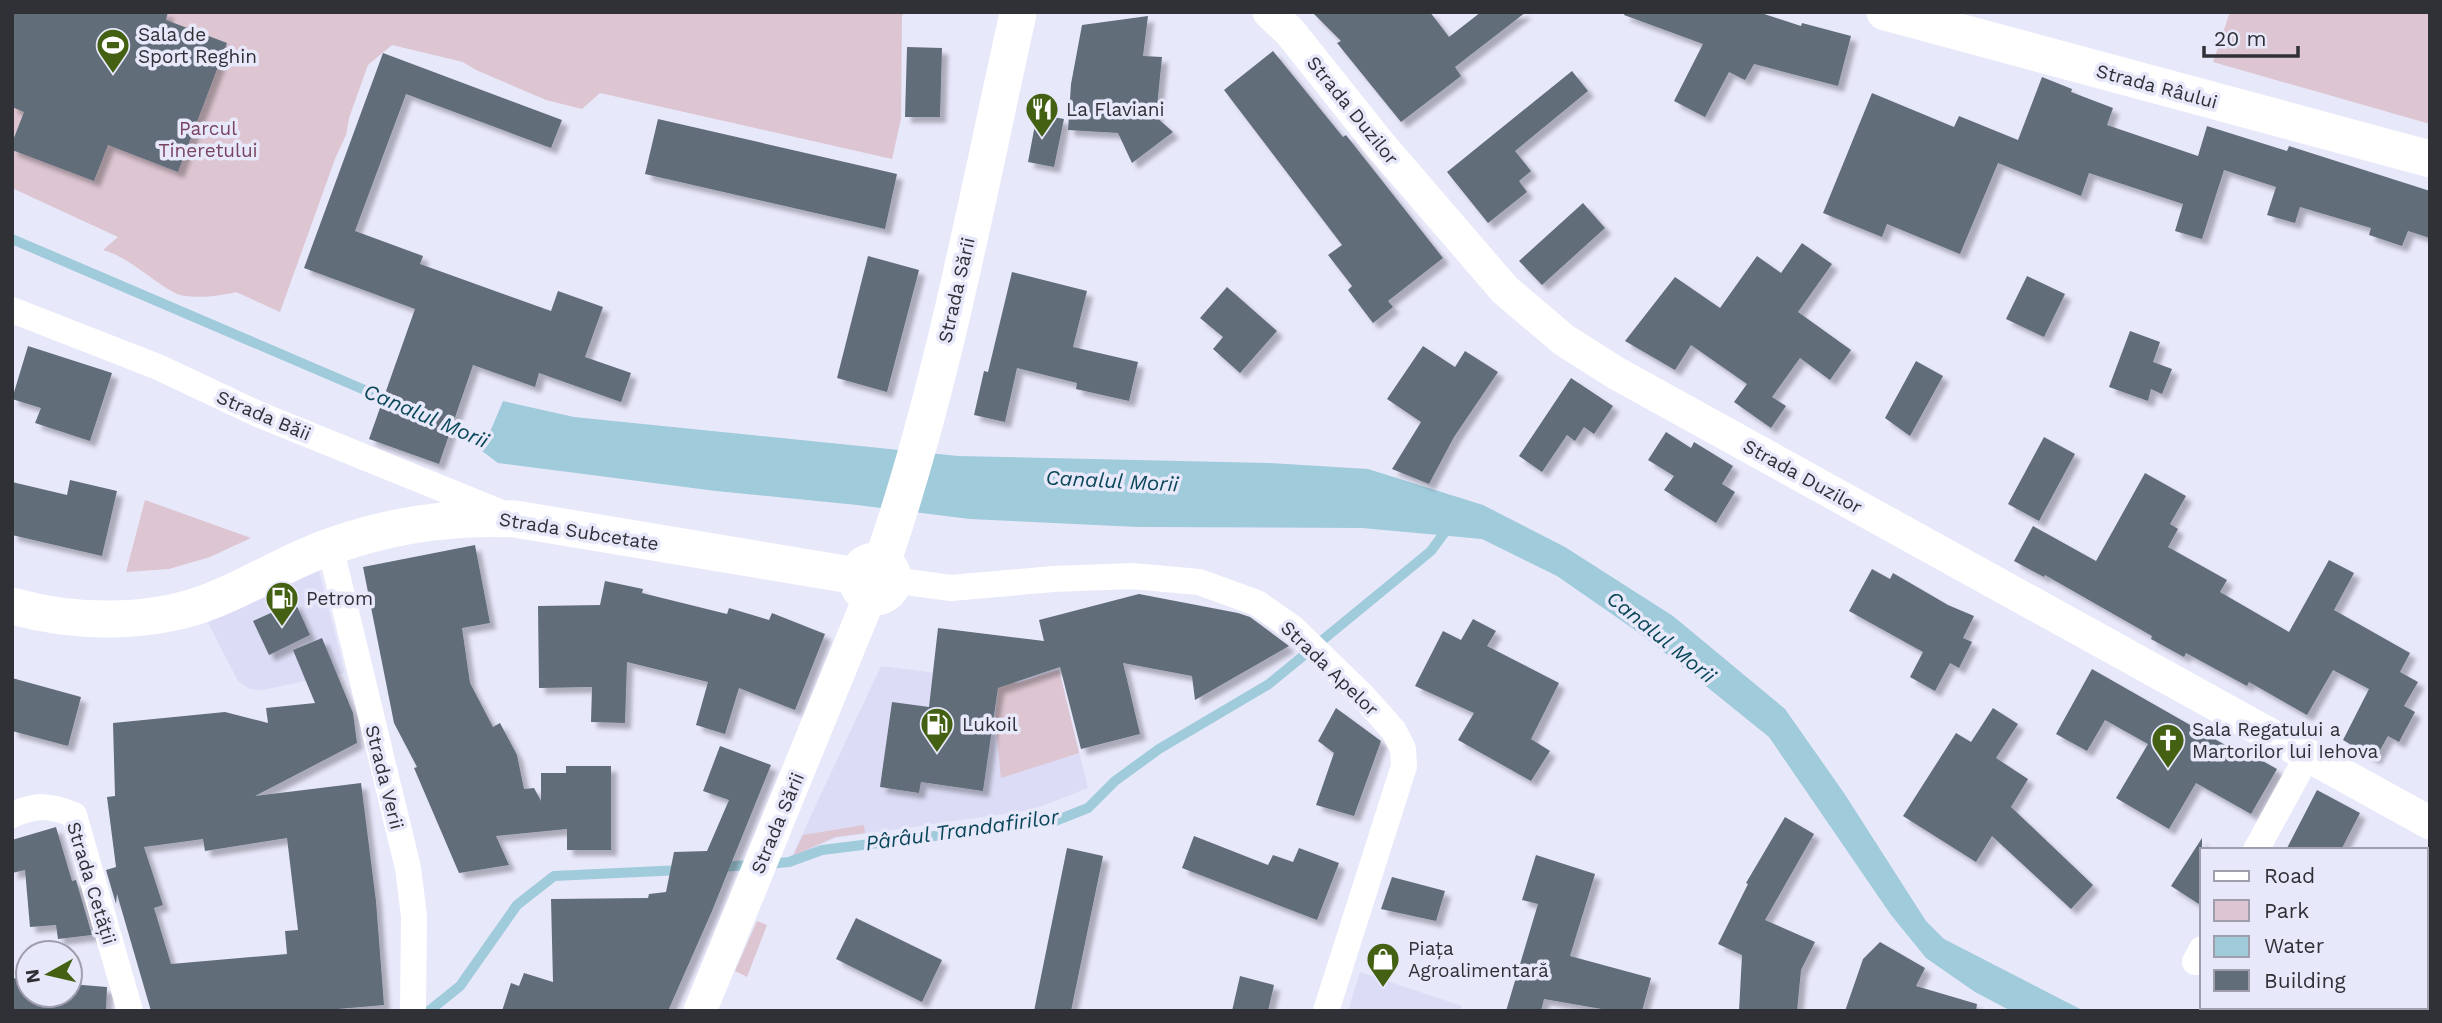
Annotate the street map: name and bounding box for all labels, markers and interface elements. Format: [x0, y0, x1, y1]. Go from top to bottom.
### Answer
scale bar [2204, 14, 2298, 58]
place label: Sala de Sport Reghin [138, 23, 257, 68]
sports icon: Sala de Sport Reghin [94, 26, 132, 75]
text: 20 m [2214, 26, 2266, 51]
street label: Strada Duzilor [1302, 52, 1403, 169]
street label: Strada Râului [2094, 59, 2220, 114]
restaurant icon: La Flaviani [1023, 90, 1061, 139]
place label: La Flaviani [1066, 98, 1165, 121]
park label: Parcul Tineretului [158, 117, 258, 162]
street label: Strada Sării [933, 235, 980, 345]
water label: Canalul Morii [360, 378, 493, 453]
street label: Strada Băii [213, 385, 314, 446]
street label: Strada Duzilor [1739, 434, 1867, 519]
water label: Canalul Morii [1045, 465, 1180, 496]
street label: Strada Subcetate [497, 508, 660, 555]
fuel station icon: Petrom [263, 579, 301, 628]
water label: Canalul Morii [1602, 585, 1721, 689]
place label: Petrom [306, 587, 373, 610]
street label: Strada Apelor [1276, 616, 1383, 721]
fuel station icon: Lukoil [918, 705, 956, 754]
place label: Lukoil [962, 713, 1018, 736]
place label: Sala Regatului a Martorilor lui Iehova [2192, 718, 2379, 763]
church icon: Sala Regatului a Martorilor lui Iehova [2149, 721, 2187, 770]
street label: Strada Verii [360, 723, 409, 832]
street label: Strada Sării [746, 769, 809, 877]
water label: Pârâul Trandafirilor [864, 803, 1061, 855]
street label: Strada Cetății [62, 819, 121, 947]
legend [2200, 848, 2428, 1009]
text: Road [2264, 863, 2315, 888]
text: Park [2264, 898, 2309, 923]
text: Water [2264, 933, 2325, 958]
place label: Piața Agroalimentară [1408, 937, 1549, 982]
north arrow [14, 939, 84, 1009]
shop icon: Piața Agroalimentară [1364, 940, 1402, 989]
text: N [20, 968, 45, 985]
text: Building [2264, 968, 2346, 993]

